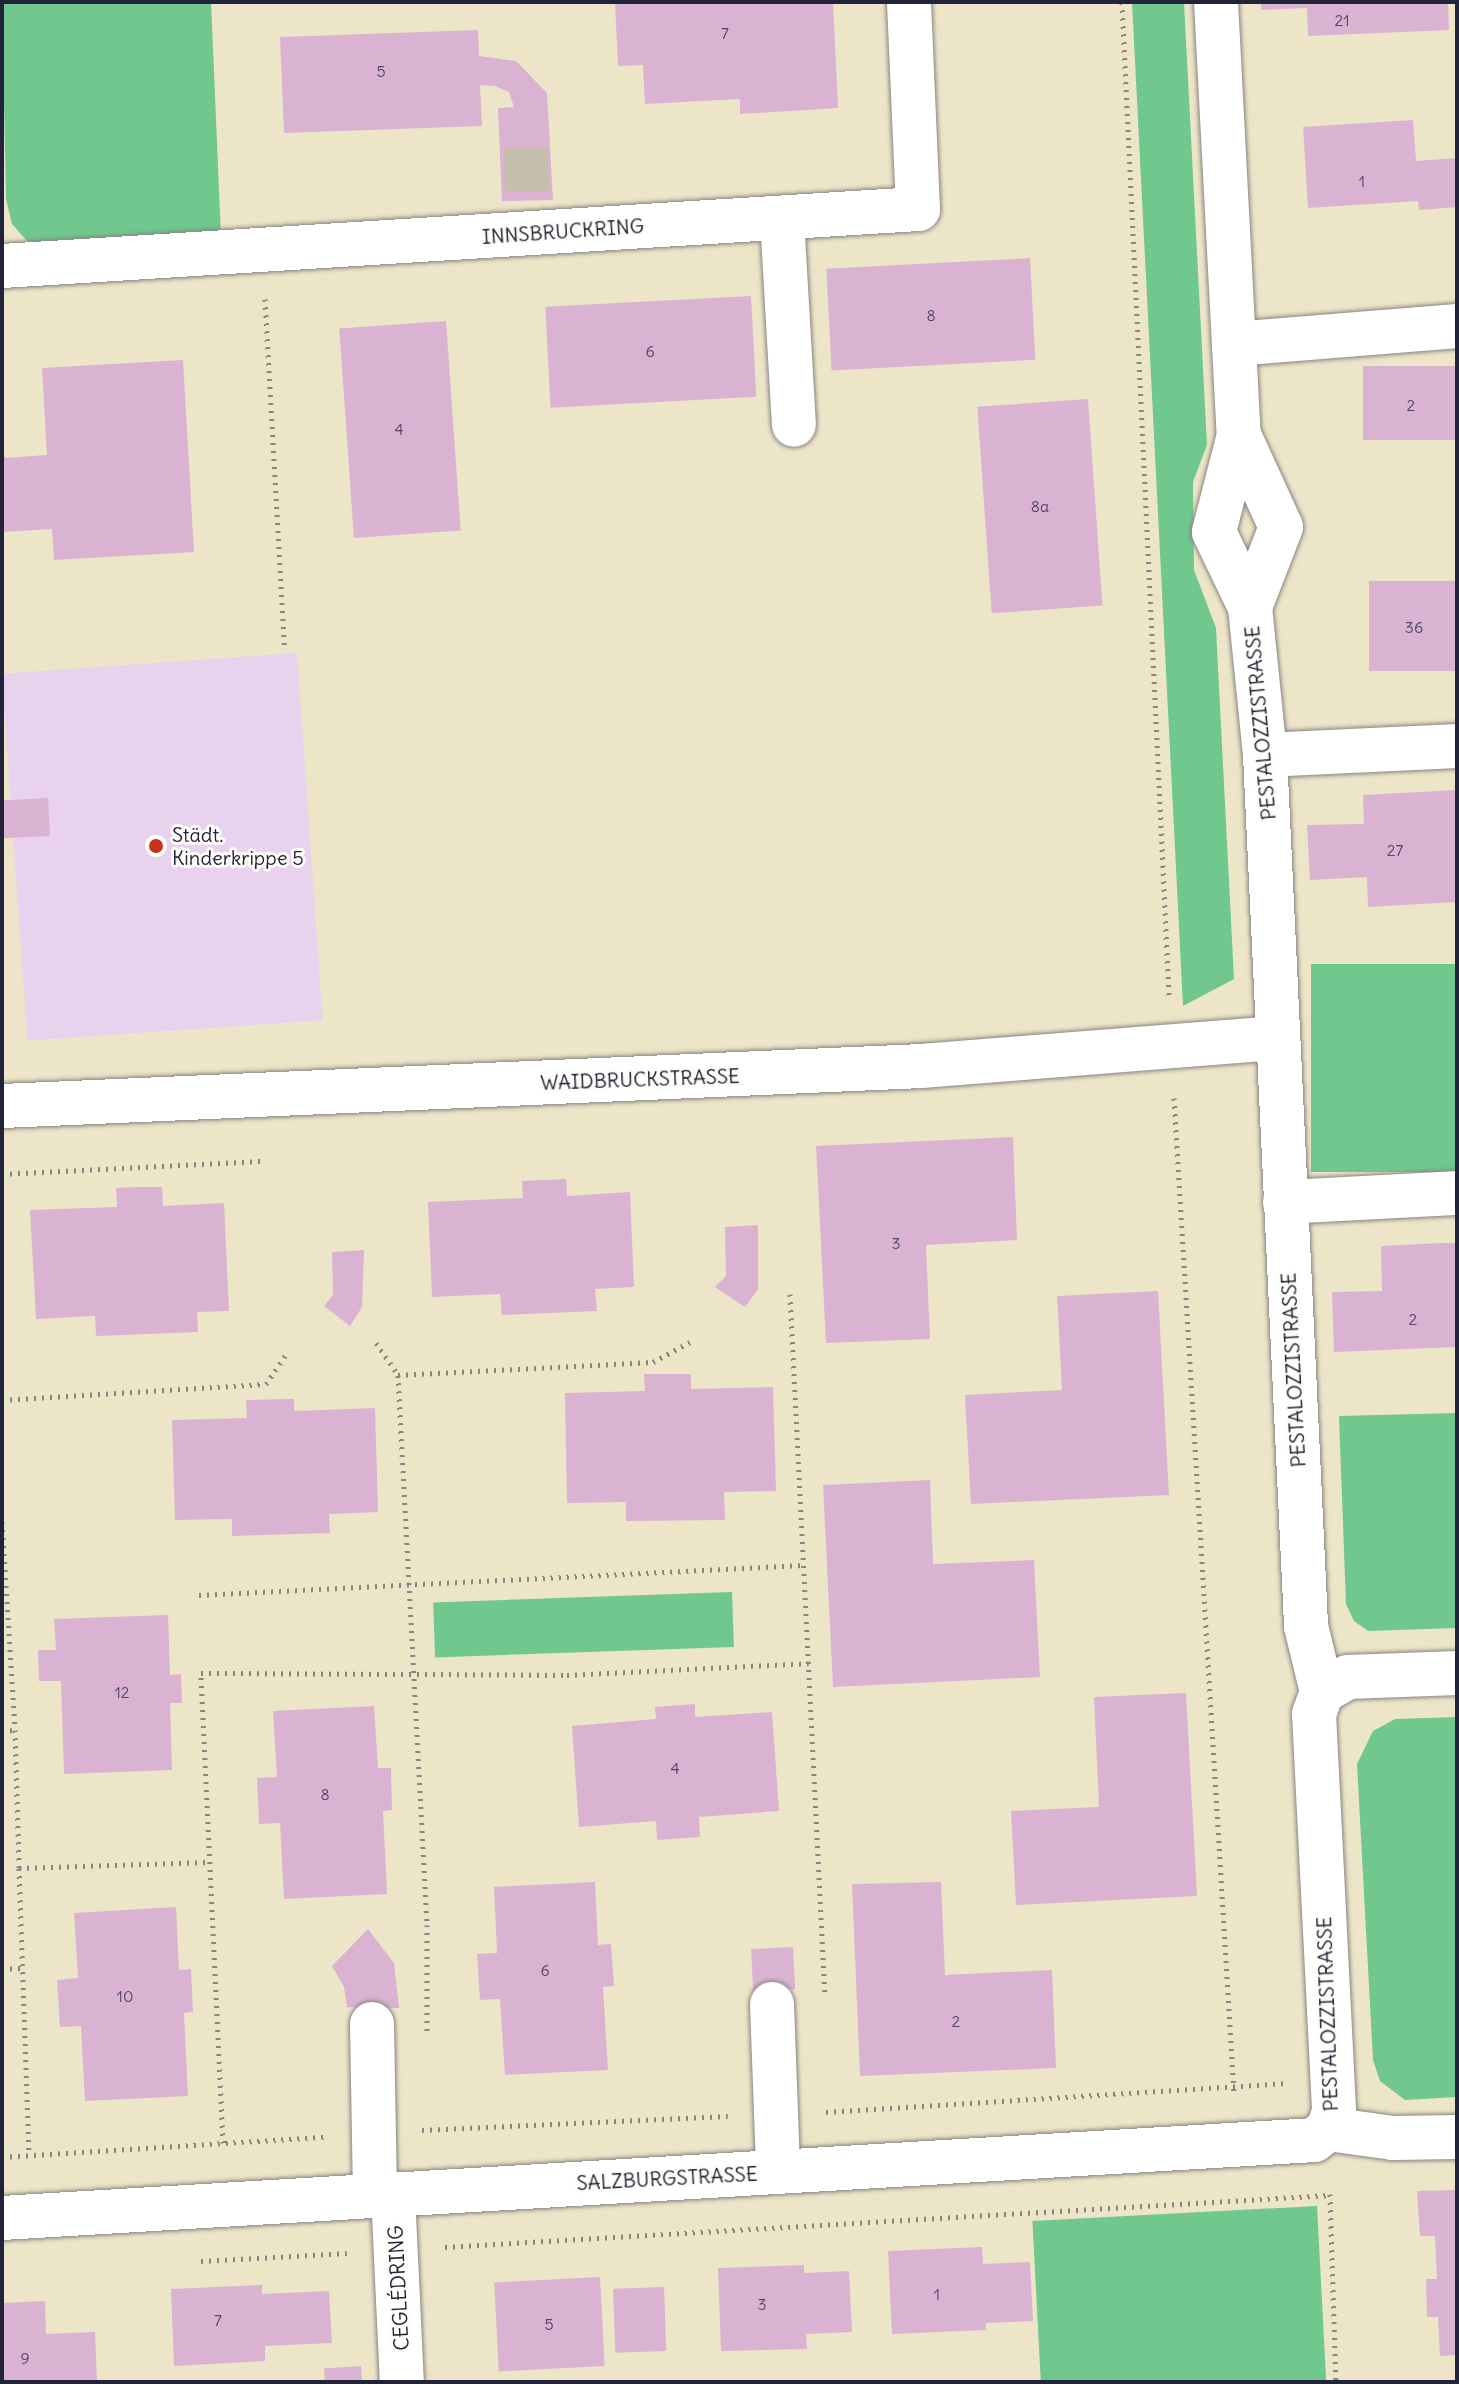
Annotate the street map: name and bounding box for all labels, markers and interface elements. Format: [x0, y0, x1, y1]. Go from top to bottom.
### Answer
house number: 21 [1334, 10, 1350, 30]
house number: 7 [721, 23, 729, 43]
house number: 5 [376, 61, 386, 81]
house number: 1 [1359, 171, 1365, 191]
street label: INNSBRUCKRING [481, 213, 645, 249]
house number: 8 [926, 305, 936, 325]
house number: 6 [645, 341, 655, 361]
house number: 2 [1407, 395, 1415, 415]
house number: 4 [394, 419, 404, 439]
house number: 8a [1031, 496, 1049, 516]
house number: 36 [1405, 617, 1423, 637]
street label: PESTALOZZISTRASSE [1240, 625, 1280, 821]
place label: Städt. Kinderkrippe 5 [172, 822, 304, 869]
marker: Städt. Kinderkrippe 5 [147, 837, 165, 855]
house number: 27 [1387, 840, 1403, 860]
street label: WAIDBRUCKSTRASSE [540, 1064, 740, 1094]
house number: 3 [891, 1233, 901, 1253]
street label: PESTALOZZISTRASSE [1276, 1272, 1310, 1468]
house number: 2 [1409, 1309, 1417, 1329]
house number: 12 [114, 1682, 130, 1702]
house number: 4 [670, 1758, 680, 1778]
house number: 8 [320, 1784, 330, 1804]
street label: PESTALOZZISTRASSE [1312, 1916, 1342, 2112]
house number: 6 [540, 1960, 550, 1980]
house number: 10 [117, 1986, 133, 2006]
house number: 2 [952, 2011, 960, 2031]
street label: SALZBURGSTRASSE [576, 2161, 758, 2195]
street label: CEGLÉDRING [383, 2225, 413, 2351]
house number: 1 [934, 2284, 940, 2304]
house number: 3 [757, 2294, 767, 2314]
house number: 7 [214, 2310, 222, 2330]
house number: 5 [544, 2314, 554, 2334]
house number: 9 [20, 2348, 30, 2368]

